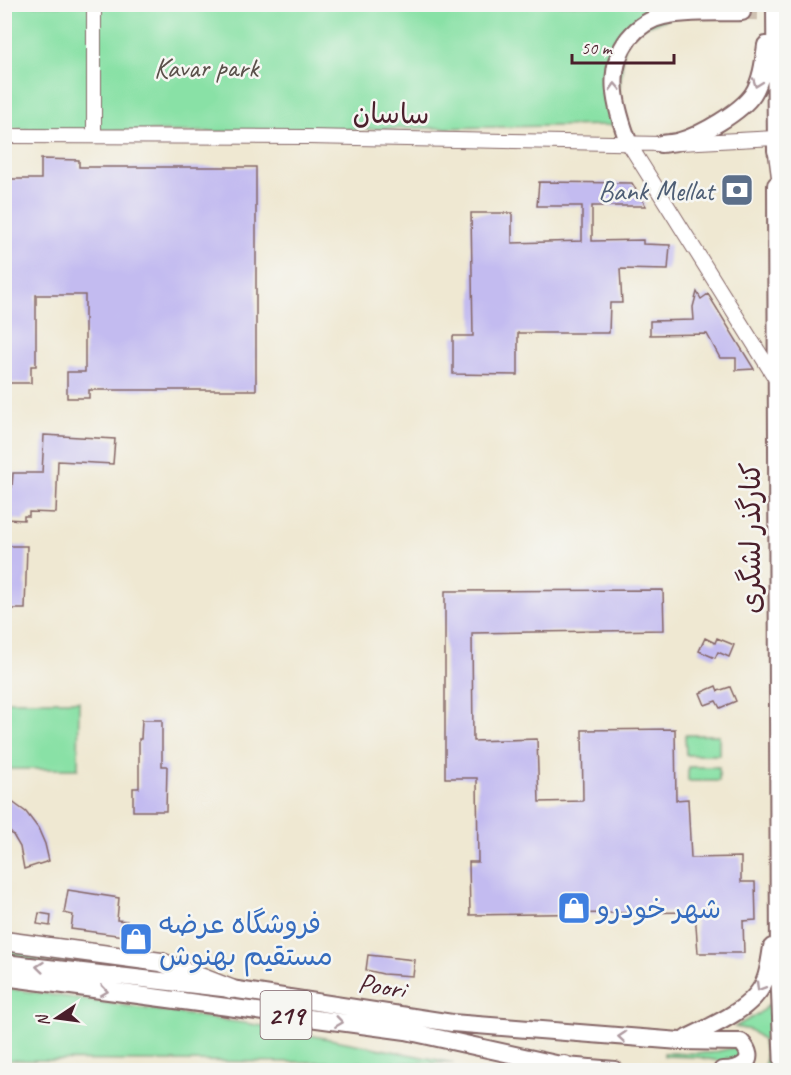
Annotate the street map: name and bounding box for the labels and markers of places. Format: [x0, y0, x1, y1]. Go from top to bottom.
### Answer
bank icon: Bank Mellat [719, 172, 755, 208]
place label: Bank Mellat [598, 173, 717, 208]
shop icon: شهر خودرو [556, 890, 592, 926]
place label: شهر خودرو [595, 891, 721, 926]
place label: فروشگاه عرضه مستقیم بهنوش [159, 906, 333, 977]
shop icon: فروشگاه عرضه مستقیم بهنوش [118, 921, 154, 957]

